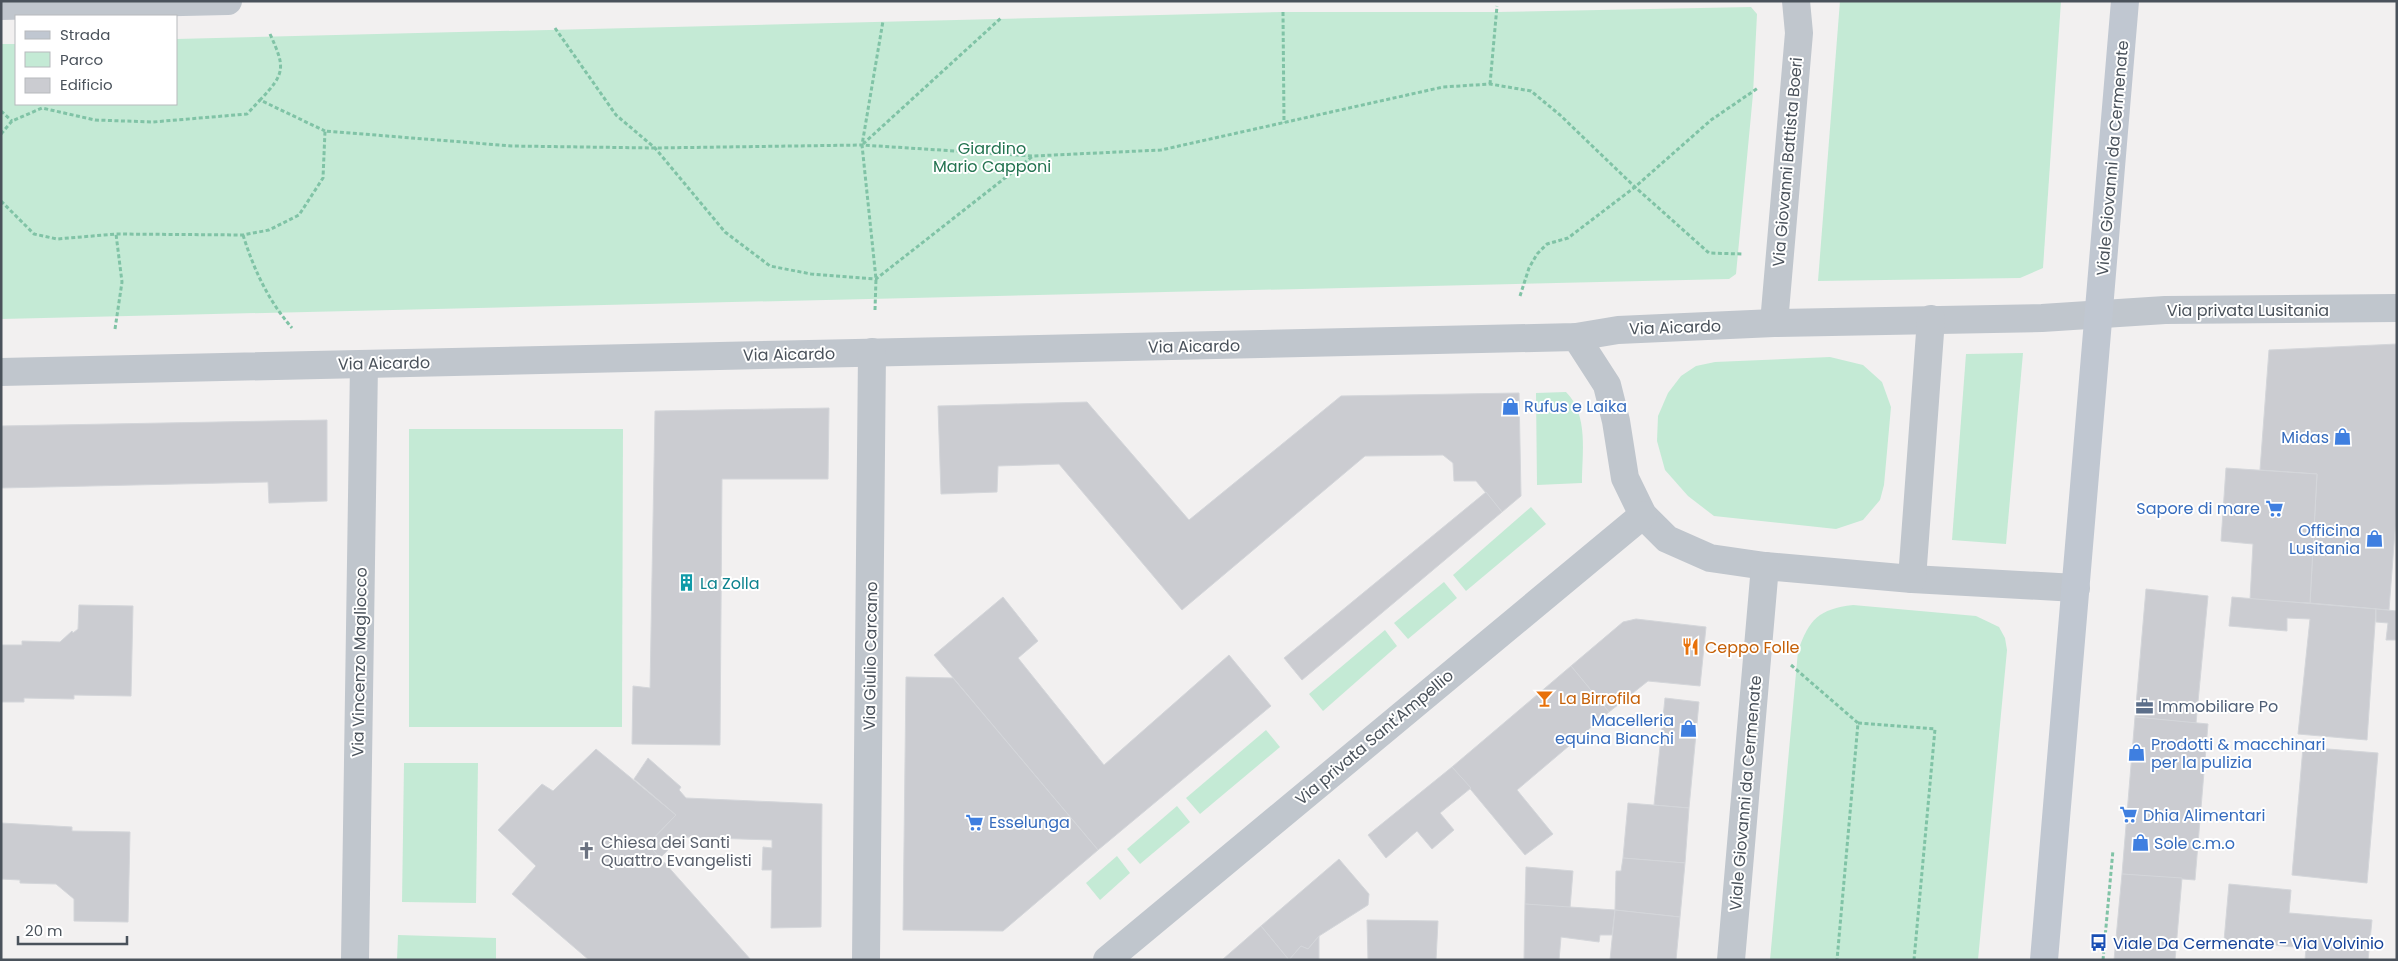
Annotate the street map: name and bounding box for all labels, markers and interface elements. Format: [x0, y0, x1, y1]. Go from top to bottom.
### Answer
legend [15, 15, 178, 105]
text: Strada [60, 24, 110, 45]
street label: Viale Giovanni da Cermenate [2091, 39, 2134, 277]
text: Parco [60, 49, 103, 70]
street label: Via Giovanni Battista Boeri [1767, 56, 1808, 268]
text: Edificio [60, 74, 113, 95]
park label: Giardino Mario Capponi [933, 137, 1051, 178]
street label: Via privata Lusitania [2167, 299, 2329, 322]
street label: Via Aicardo [1629, 314, 1721, 341]
street label: Via Aicardo [1148, 334, 1240, 359]
street label: Via Aicardo [743, 342, 835, 367]
street label: Via Aicardo [338, 351, 430, 376]
place label: Rufus e Laika [1524, 395, 1627, 418]
shop icon: Rufus e Laika [1500, 396, 1520, 416]
place label: Midas [2281, 426, 2329, 449]
shop icon: Midas [2333, 427, 2353, 447]
place label: Sapore di mare [2136, 497, 2260, 520]
supermarket icon: Sapore di mare [2264, 498, 2284, 518]
place label: Officina Lusitania [2289, 519, 2360, 560]
shop icon: Officina Lusitania [2364, 529, 2384, 549]
street label: Via Vincenzo Magliocco [346, 567, 373, 757]
place label: La Zolla [700, 572, 760, 595]
building icon: La Zolla [676, 573, 696, 593]
street label: Via Giulio Carcano [858, 581, 883, 731]
place label: Ceppo Folle [1705, 636, 1800, 659]
restaurant icon: Ceppo Folle [1681, 637, 1701, 657]
street label: Via privata Sant'Ampellio [1290, 664, 1458, 811]
street label: Viale Giovanni da Cermenate [1724, 674, 1767, 912]
place label: La Birrofila [1559, 687, 1641, 710]
bar icon: La Birrofila [1535, 688, 1555, 708]
place label: Immobiliare Po [2158, 695, 2278, 718]
office icon: Immobiliare Po [2134, 696, 2154, 716]
place label: Macelleria equina Bianchi [1555, 709, 1674, 750]
shop icon: Macelleria equina Bianchi [1678, 719, 1698, 739]
place label: Prodotti & macchinari per la pulizia [2151, 733, 2325, 774]
shop icon: Prodotti & macchinari per la pulizia [2127, 743, 2147, 763]
place label: Dhia Alimentari [2143, 804, 2265, 827]
supermarket icon: Dhia Alimentari [2119, 805, 2139, 825]
place label: Esselunga [989, 811, 1070, 834]
supermarket icon: Esselunga [965, 812, 985, 832]
place label: Chiesa dei Santi Quattro Evangelisti [601, 831, 752, 872]
place label: Sole c.m.o [2154, 832, 2235, 855]
shop icon: Sole c.m.o [2130, 833, 2150, 853]
church icon: Chiesa dei Santi Quattro Evangelisti [577, 841, 597, 861]
scale bar [18, 914, 126, 946]
text: 20 m [25, 920, 63, 941]
place label: Viale Da Cermenate - Via Volvinio [2113, 932, 2384, 955]
bus stop icon: Viale Da Cermenate - Via Volvinio [2089, 933, 2109, 953]

